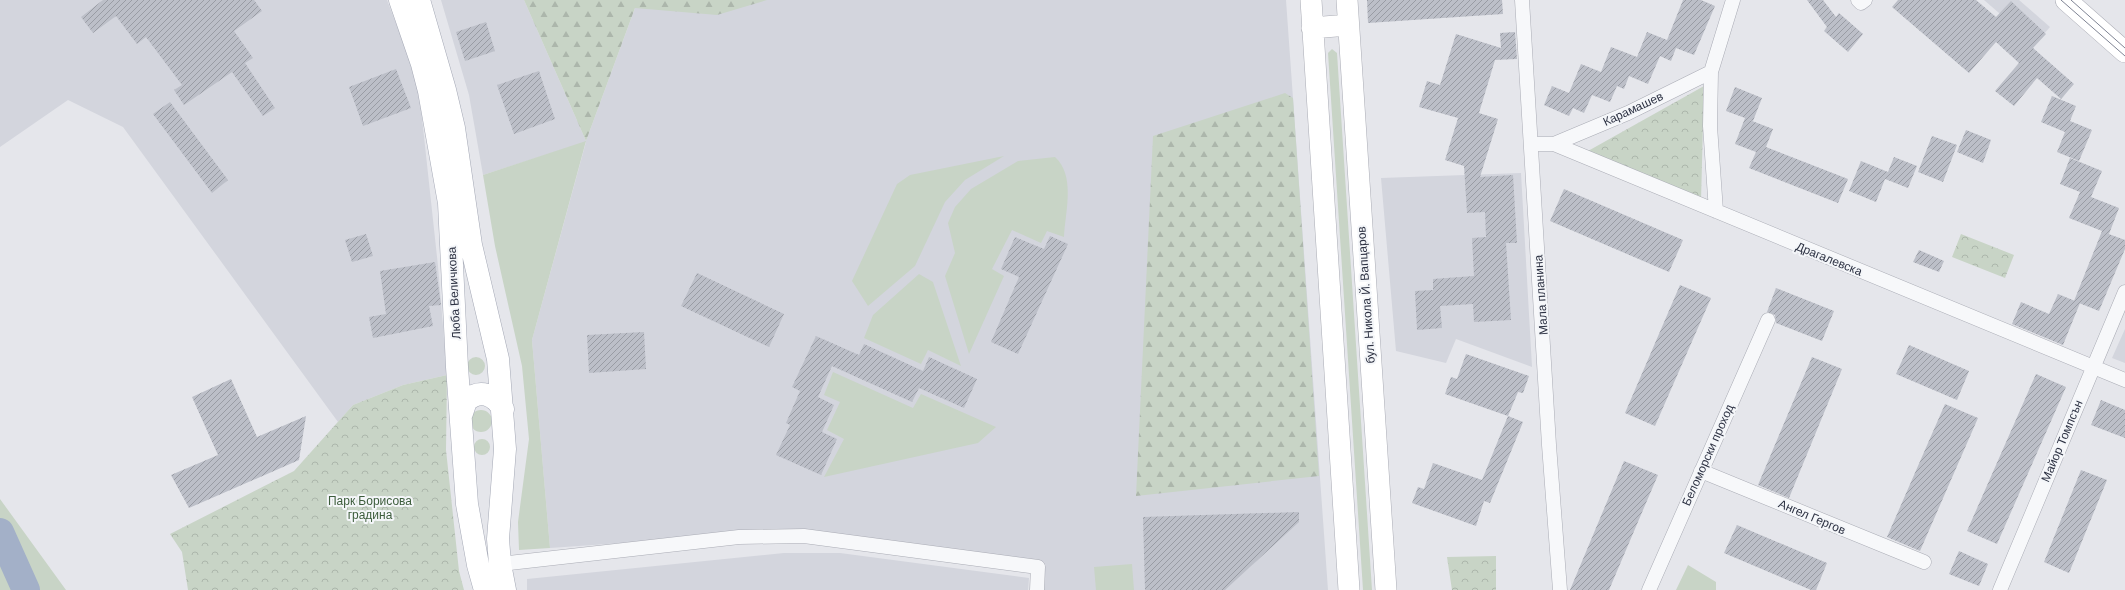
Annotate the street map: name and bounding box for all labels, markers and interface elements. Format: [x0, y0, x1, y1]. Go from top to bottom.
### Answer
street label: Карамашев [1600, 88, 1666, 130]
street label: бул. Никола Й. Вапцаров [1353, 226, 1379, 364]
street label: Драгалевска [1793, 238, 1865, 280]
street label: Люба Величкова [444, 246, 464, 340]
street label: Мала планина [1530, 254, 1552, 336]
street label: Майор Томпсън [2037, 397, 2087, 485]
street label: Беломорски проход [1678, 402, 1738, 508]
park label: Парк Борисова градина [328, 493, 412, 523]
street label: Ангел Гергов [1776, 496, 1848, 538]

